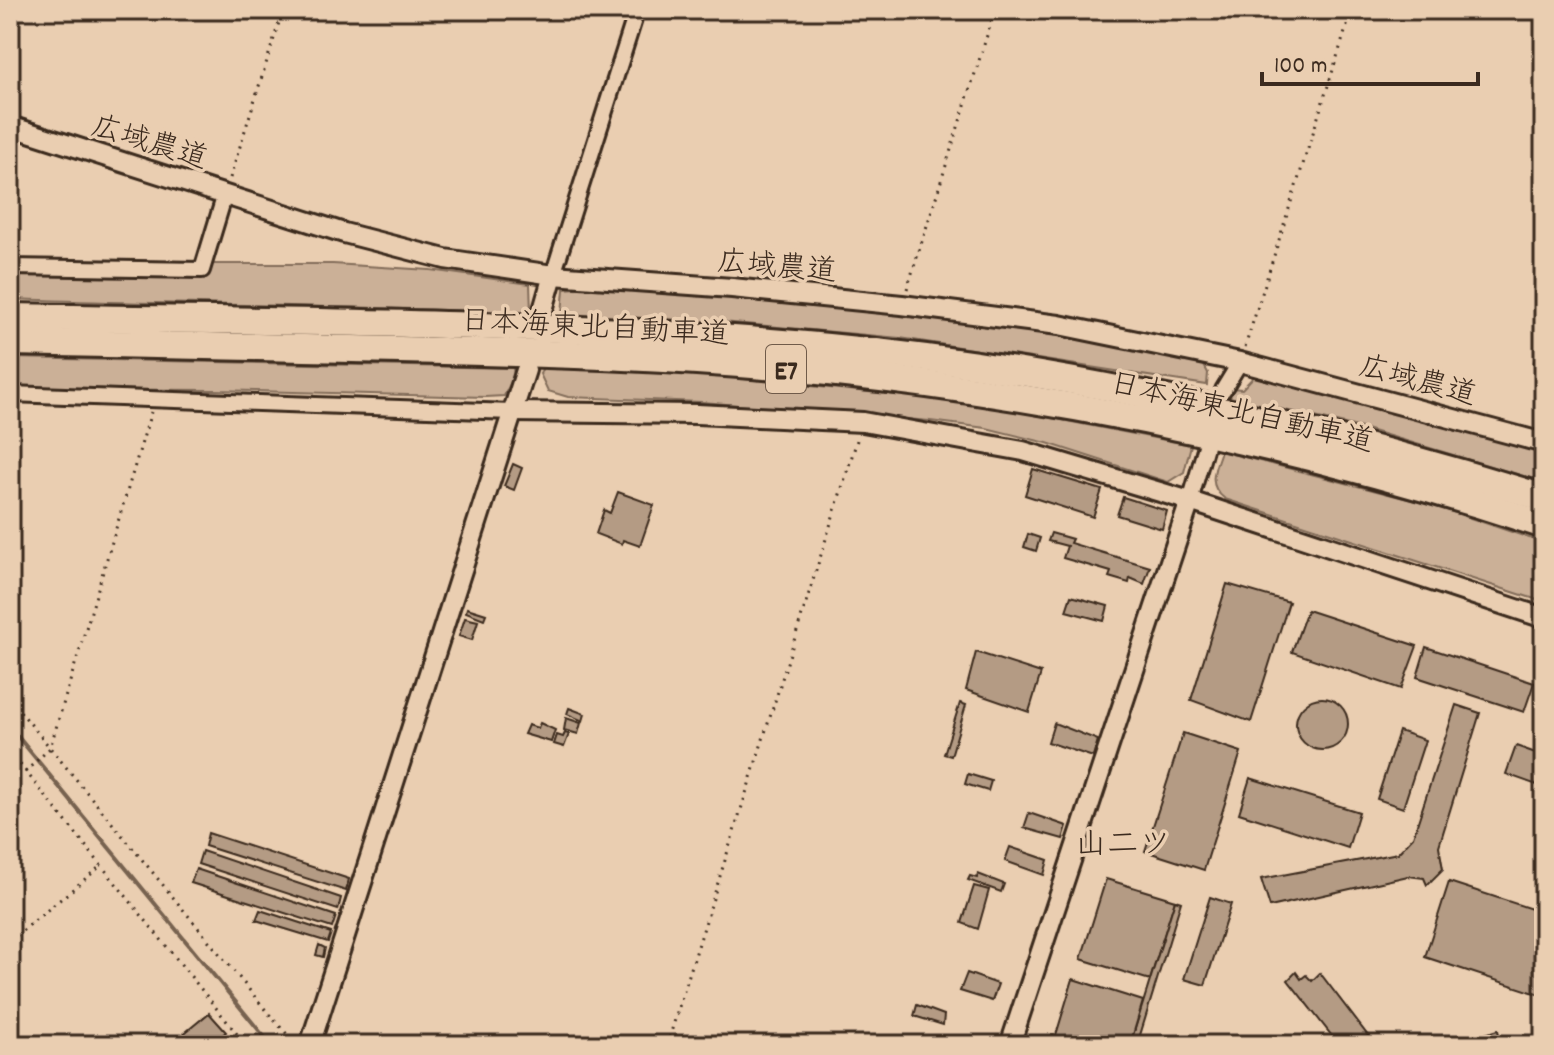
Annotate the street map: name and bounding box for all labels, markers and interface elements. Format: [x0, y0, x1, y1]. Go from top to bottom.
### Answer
scale bar [1262, 36, 1478, 86]
text: 100 m [1274, 50, 1327, 84]
street label: 広域農道 [85, 107, 212, 183]
street label: 広域農道 [715, 243, 838, 296]
street label: 日本海東北自動車道 [459, 302, 731, 359]
road number: E7 [766, 345, 806, 393]
street label: 広域農道 [1353, 347, 1480, 420]
street label: 日本海東北自動車道 [1105, 364, 1377, 467]
district label: 山二ツ [1075, 824, 1171, 870]

